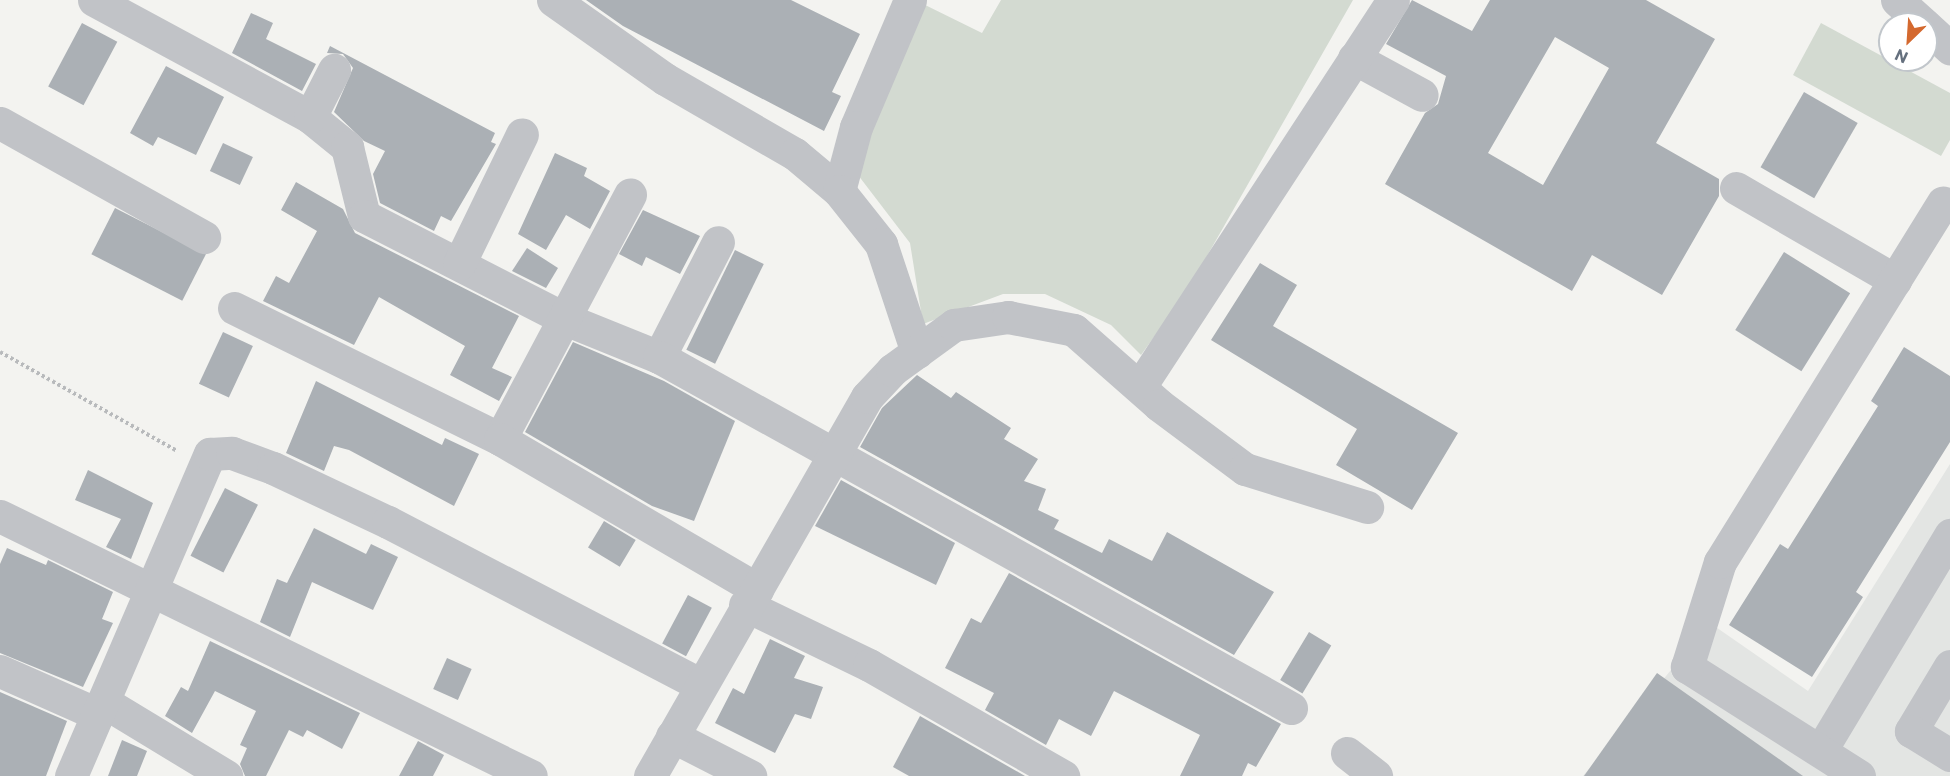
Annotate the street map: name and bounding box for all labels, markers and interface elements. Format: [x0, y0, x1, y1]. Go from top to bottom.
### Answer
north arrow [1878, 12, 1938, 72]
text: N [1892, 46, 1910, 68]

